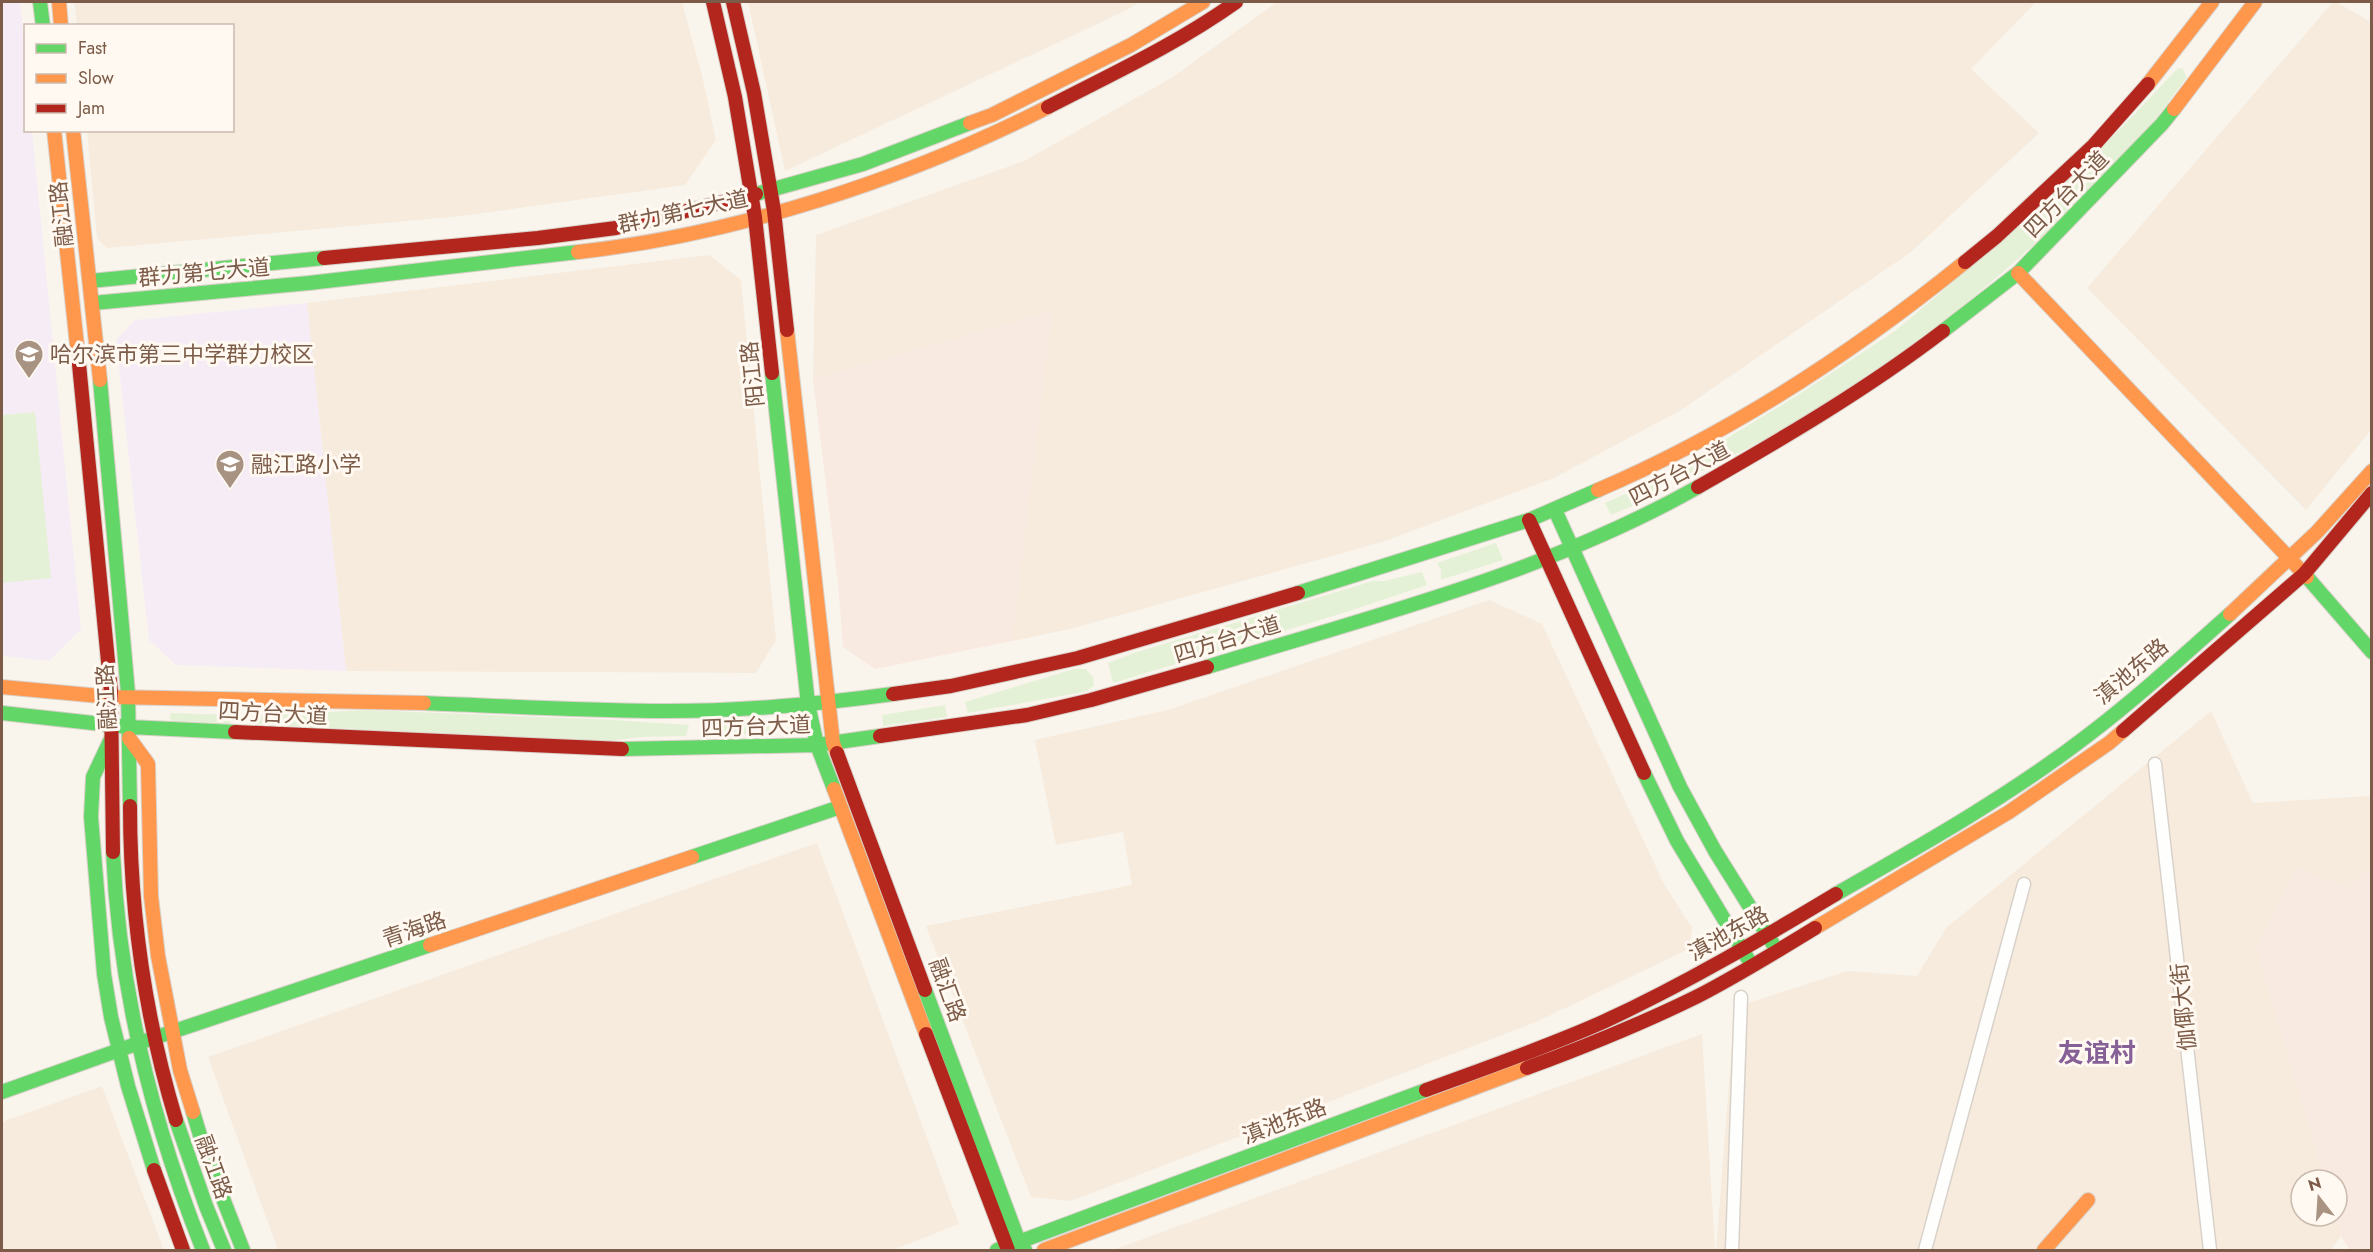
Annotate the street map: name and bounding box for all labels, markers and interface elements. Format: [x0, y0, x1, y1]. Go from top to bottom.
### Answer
legend [24, 24, 234, 132]
text: Fast [78, 35, 107, 61]
text: Slow [78, 65, 115, 91]
text: Jam [76, 95, 105, 121]
street label: 四方台大道 [2016, 143, 2116, 245]
street label: 融江路 [42, 180, 80, 248]
street label: 群力第七大道 [615, 182, 751, 240]
street label: 群力第七大道 [137, 250, 271, 294]
school or university icon: 哈尔滨市第三中学群力校区 [13, 338, 45, 380]
place label: 哈尔滨市第三中学群力校区 [50, 338, 314, 370]
street label: 阳江路 [733, 340, 771, 408]
street label: 四方台大道 [1623, 433, 1735, 513]
school or university icon: 融江路小学 [214, 448, 246, 490]
place label: 融江路小学 [251, 448, 361, 480]
street label: 四方台大道 [1170, 608, 1284, 670]
street label: 滇池东路 [2087, 630, 2175, 712]
street label: 融江路 [88, 663, 124, 731]
street label: 四方台大道 [217, 694, 329, 732]
street label: 四方台大道 [700, 708, 812, 744]
street label: 滇池东路 [1682, 898, 1774, 968]
street label: 青海路 [378, 903, 450, 955]
street label: 融汇路 [922, 954, 974, 1026]
street label: 伽倻大街 [2162, 962, 2204, 1052]
district label: 友谊村 [2058, 1034, 2136, 1072]
street label: 滇池东路 [1237, 1090, 1331, 1152]
street label: 融江路 [188, 1131, 240, 1203]
north arrow [2289, 1168, 2349, 1228]
text: N [2305, 1171, 2324, 1197]

